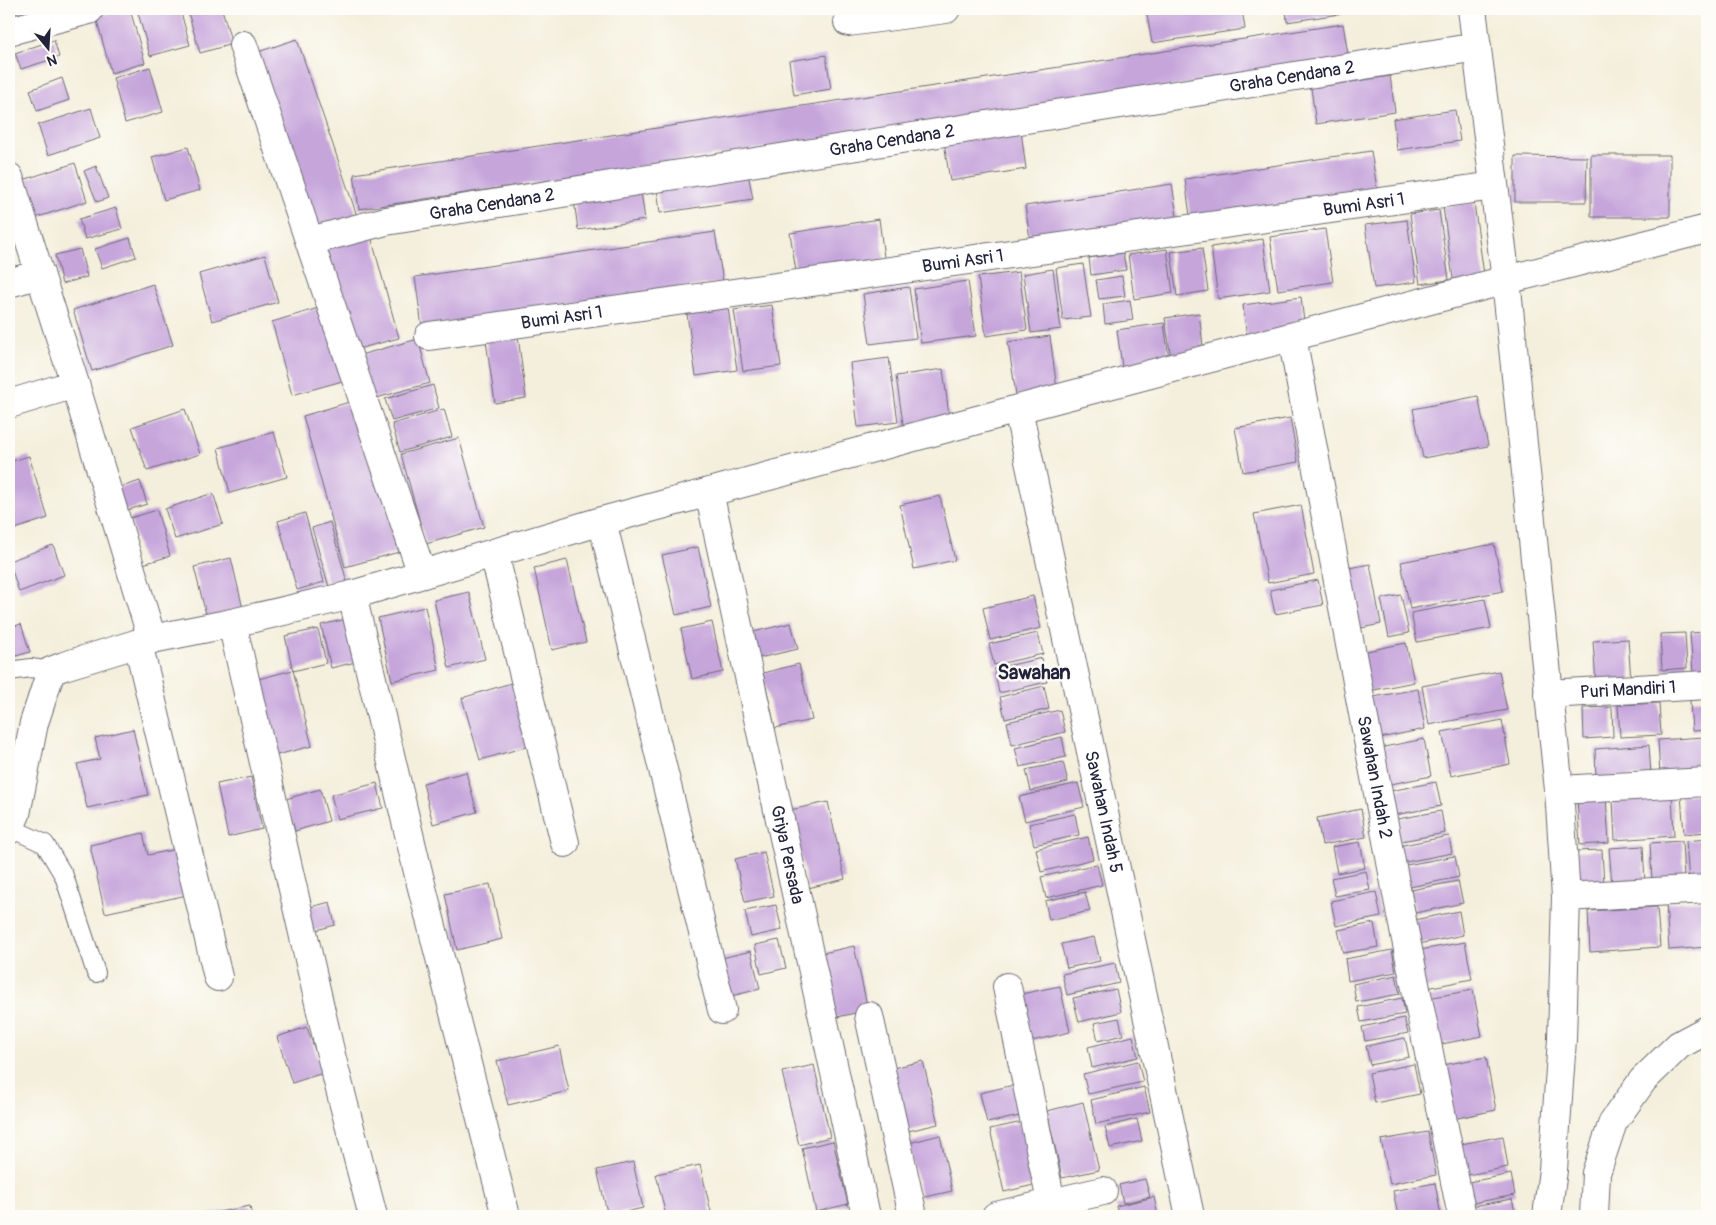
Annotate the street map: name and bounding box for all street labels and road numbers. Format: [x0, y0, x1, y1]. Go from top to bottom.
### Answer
street label: Graha Cendana 2 [1228, 56, 1356, 98]
street label: Graha Cendana 2 [828, 119, 956, 162]
street label: Graha Cendana 2 [428, 183, 556, 226]
street label: Bumi Asri 1 [1322, 188, 1406, 222]
street label: Bumi Asri 1 [921, 244, 1005, 278]
street label: Bumi Asri 1 [519, 301, 604, 335]
street label: Puri Mandiri 1 [1579, 676, 1677, 704]
street label: Sawahan Indah 2 [1352, 714, 1397, 841]
street label: Sawahan Indah 5 [1079, 749, 1128, 875]
street label: Griya Persada [765, 803, 809, 906]

